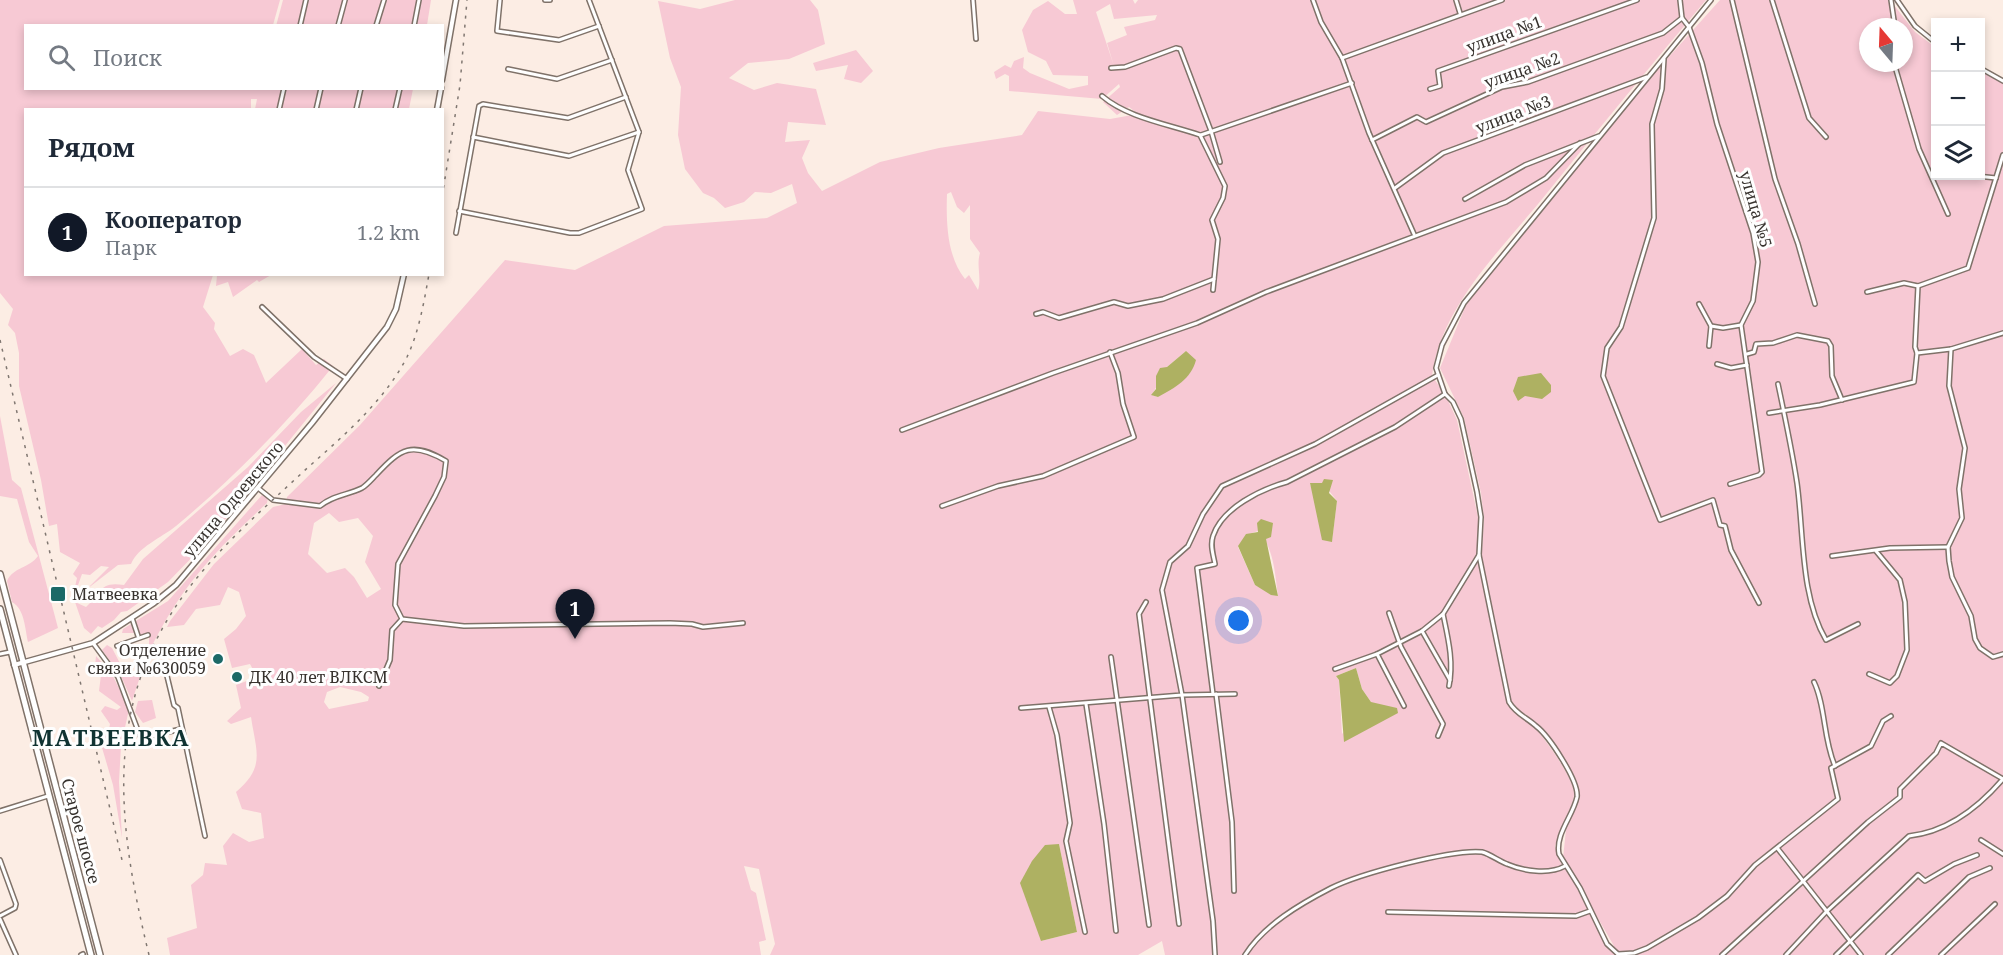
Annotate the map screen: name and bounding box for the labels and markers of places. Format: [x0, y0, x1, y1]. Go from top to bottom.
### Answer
place label: Матвеевка [72, 583, 158, 605]
marker: Матвеевка [49, 585, 67, 603]
pin: 1 [556, 590, 594, 639]
place label: Отделение связи №630059 [88, 639, 206, 679]
marker: Отделение связи №630059 [211, 652, 225, 666]
place label: ДК 40 лет ВЛКСМ [249, 666, 388, 688]
marker: ДК 40 лет ВЛКСМ [230, 670, 244, 684]

